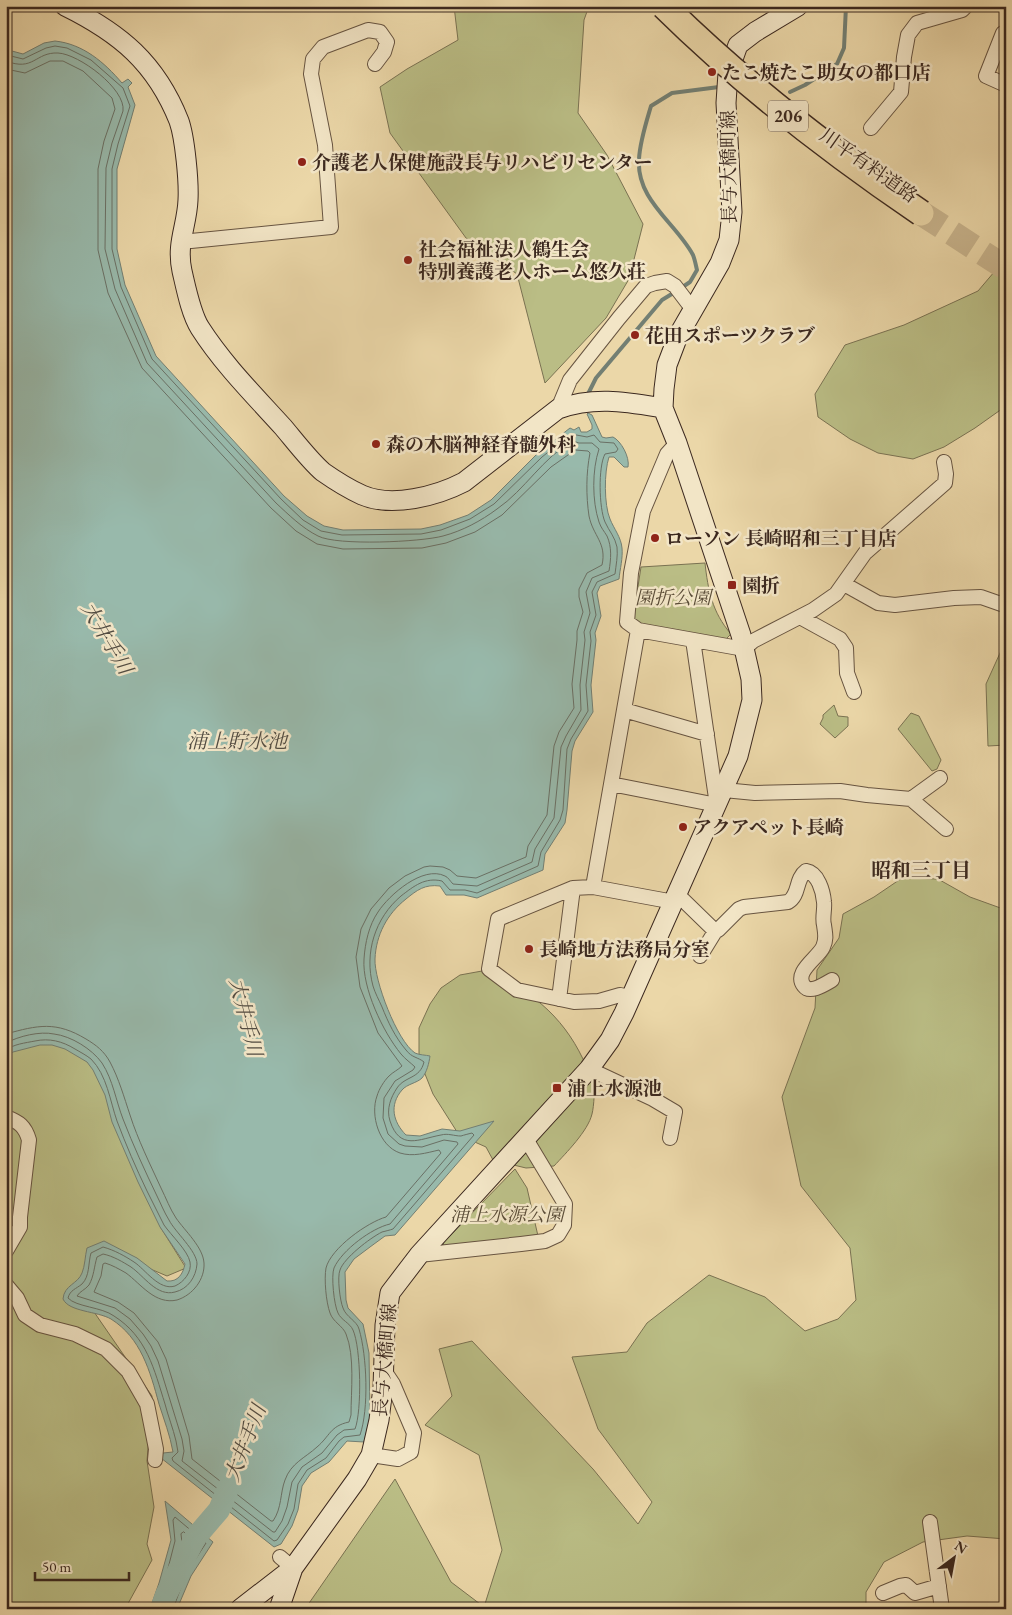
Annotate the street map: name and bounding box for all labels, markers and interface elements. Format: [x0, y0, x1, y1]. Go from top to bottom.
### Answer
place label: たこ焼たこ助女の都口店 [722, 60, 931, 85]
marker: たこ焼たこ助女の都口店 [706, 66, 718, 78]
road number: 206 [768, 100, 808, 132]
street label: 長与大橋町線 [715, 110, 742, 224]
street label: 川平有料道路 [815, 122, 923, 208]
place label: 介護老人保健施設長与リハビリセンター [312, 150, 652, 175]
marker: 介護老人保健施設長与リハビリセンター [296, 156, 308, 168]
place label: 社会福祉法人鶴生会 特別養護老人ホーム悠久荘 [418, 237, 646, 284]
marker: 社会福祉法人鶴生会 特別養護老人ホーム悠久荘 [402, 254, 414, 266]
place label: 花田スポーツクラブ [645, 323, 815, 348]
marker: 花田スポーツクラブ [629, 329, 641, 341]
place label: 森の木脳神経脊髄外科 [386, 432, 576, 457]
marker: 森の木脳神経脊髄外科 [370, 438, 382, 450]
place label: ローソン 長崎昭和三丁目店 [665, 526, 897, 551]
marker: ローソン 長崎昭和三丁目店 [649, 532, 661, 544]
place label: 園折 [742, 573, 780, 598]
marker: 園折 [726, 579, 738, 591]
park label: 園折公園 [635, 585, 714, 610]
water label: 大井手川 [75, 597, 140, 681]
water label: 浦上貯水池 [187, 728, 289, 754]
place label: アクアペット長崎 [693, 815, 844, 840]
marker: アクアペット長崎 [677, 821, 689, 833]
district label: 昭和三丁目 [871, 857, 971, 883]
place label: 長崎地方法務局分室 [539, 937, 710, 962]
marker: 長崎地方法務局分室 [523, 943, 535, 955]
water label: 大井手川 [224, 975, 269, 1061]
place label: 浦上水源池 [567, 1076, 662, 1101]
marker: 浦上水源池 [551, 1082, 563, 1094]
park label: 浦上水源公園 [450, 1202, 567, 1227]
street label: 長与大橋町線 [367, 1302, 402, 1418]
water label: 大井手川 [219, 1399, 272, 1485]
north arrow [930, 1532, 980, 1582]
text: N [951, 1536, 971, 1558]
scale bar [35, 1550, 129, 1582]
text: 50 m [42, 1557, 71, 1576]

